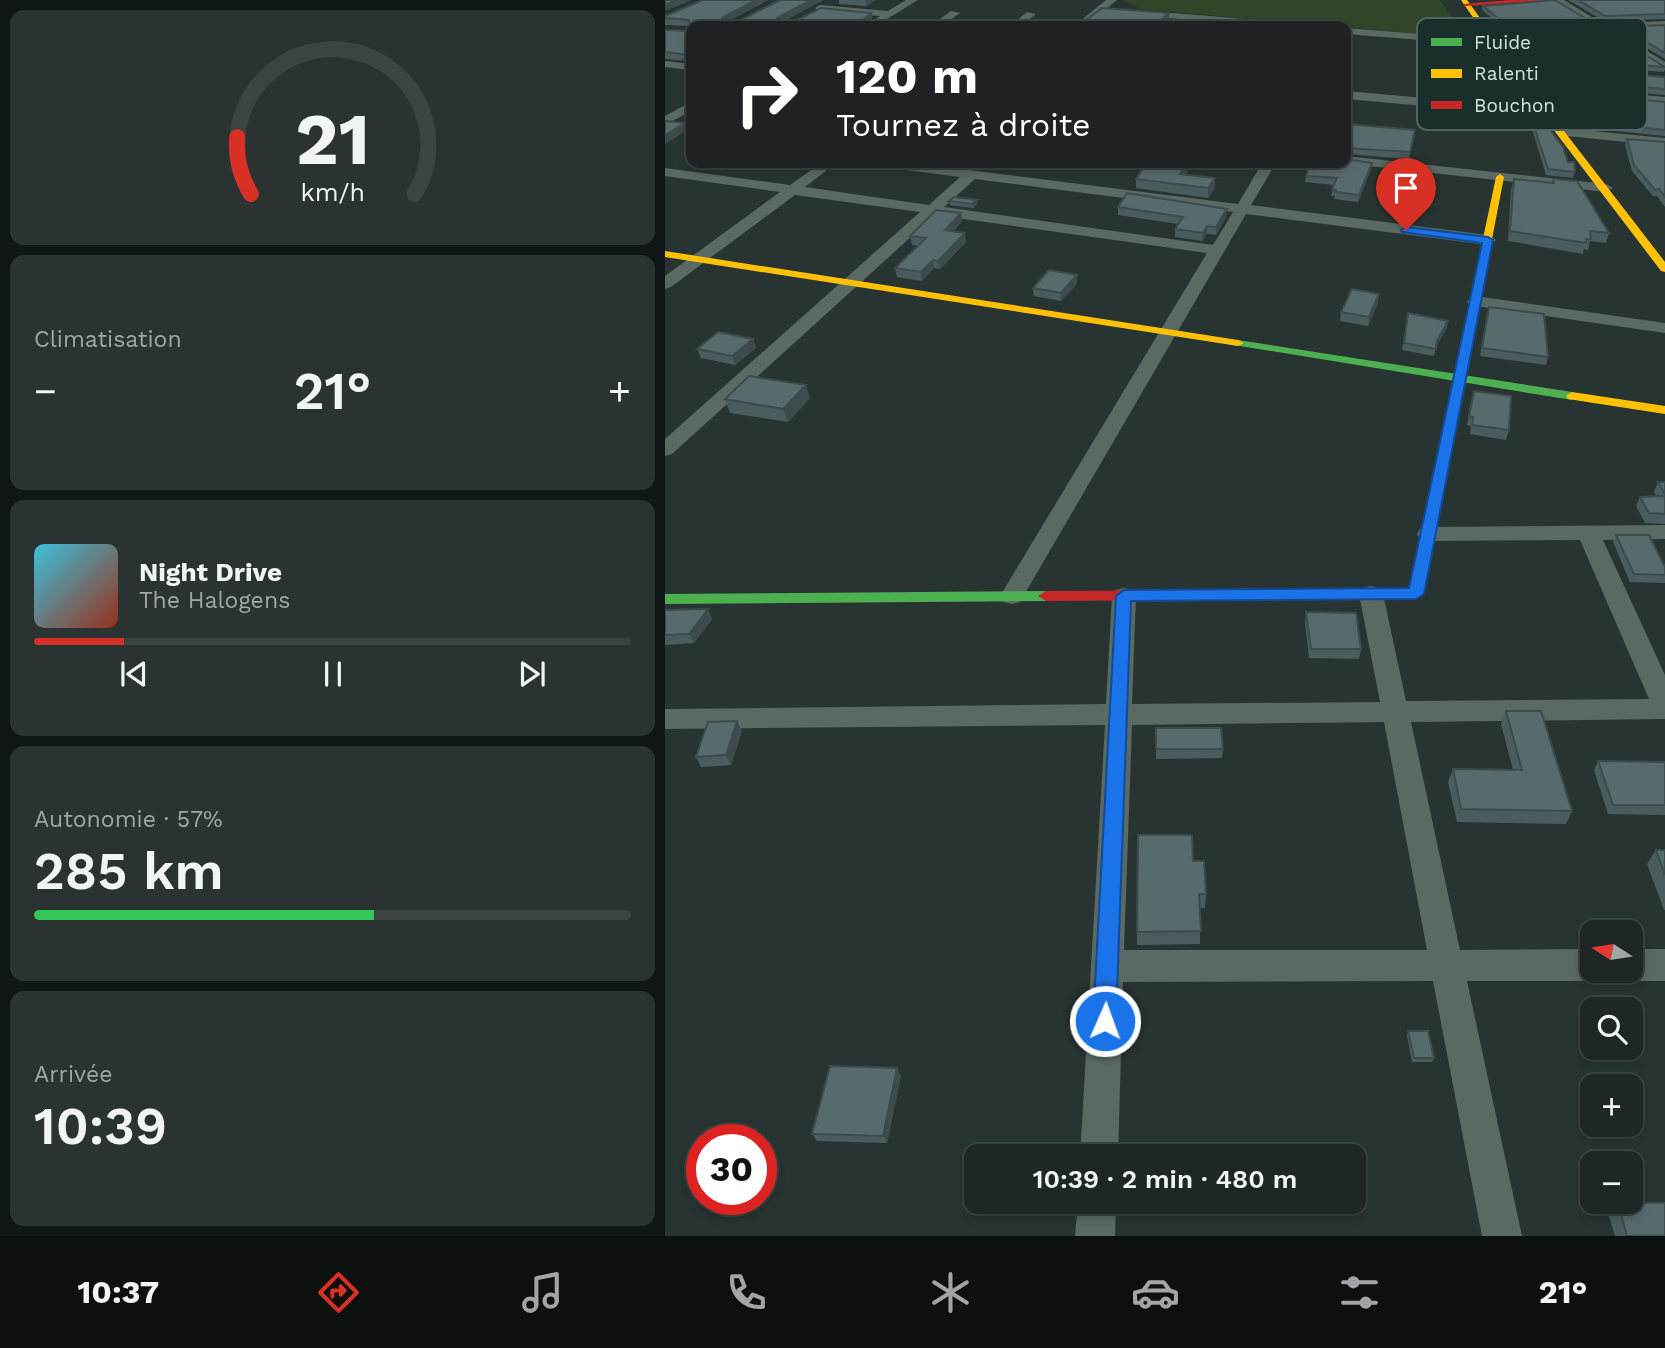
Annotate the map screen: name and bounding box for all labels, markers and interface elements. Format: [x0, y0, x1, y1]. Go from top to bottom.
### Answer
legend [1417, 18, 1647, 130]
text: Fluide [1474, 31, 1531, 54]
text: 120 m [836, 47, 978, 105]
icon: right [721, 49, 812, 140]
text: Ralenti [1474, 62, 1539, 85]
text: Bouchon [1474, 94, 1555, 117]
text: 21 [295, 96, 370, 182]
text: Tournez à droite [836, 106, 1091, 144]
pin [1376, 158, 1436, 230]
icon: arrive [1387, 169, 1425, 207]
text: km/h [300, 177, 365, 206]
text: Climatisation [34, 326, 182, 353]
text: 21° [294, 361, 371, 422]
text: − [34, 369, 57, 413]
text: + [608, 369, 631, 413]
text: Night Drive [139, 557, 282, 587]
text: The Halogens [139, 587, 290, 614]
icon: previous [115, 655, 153, 693]
icon: pause [314, 655, 352, 693]
icon: next [513, 655, 551, 693]
text: Autonomie · 57% [34, 806, 223, 833]
text: 285 km [34, 841, 224, 902]
north arrow [1580, 920, 1643, 984]
map controls [1580, 920, 1643, 1214]
position arrow [1068, 984, 1142, 1058]
button: search [1580, 997, 1643, 1060]
text: Arrivée [34, 1061, 113, 1088]
button: + [1580, 1074, 1643, 1137]
text: 10:39 [34, 1096, 167, 1157]
speed limit sign: 30 [686, 1124, 777, 1215]
button: − [1580, 1151, 1643, 1214]
text: 10:39 · 2 min · 480 m [1033, 1164, 1297, 1194]
icon: directions [314, 1268, 363, 1317]
icon: music [518, 1268, 567, 1317]
icon: phone [722, 1268, 771, 1317]
icon: climate [926, 1268, 975, 1317]
icon: car [1131, 1268, 1180, 1317]
icon: filters [1335, 1268, 1384, 1317]
text: 10:37 [78, 1273, 159, 1311]
text: 21° [1539, 1273, 1587, 1311]

